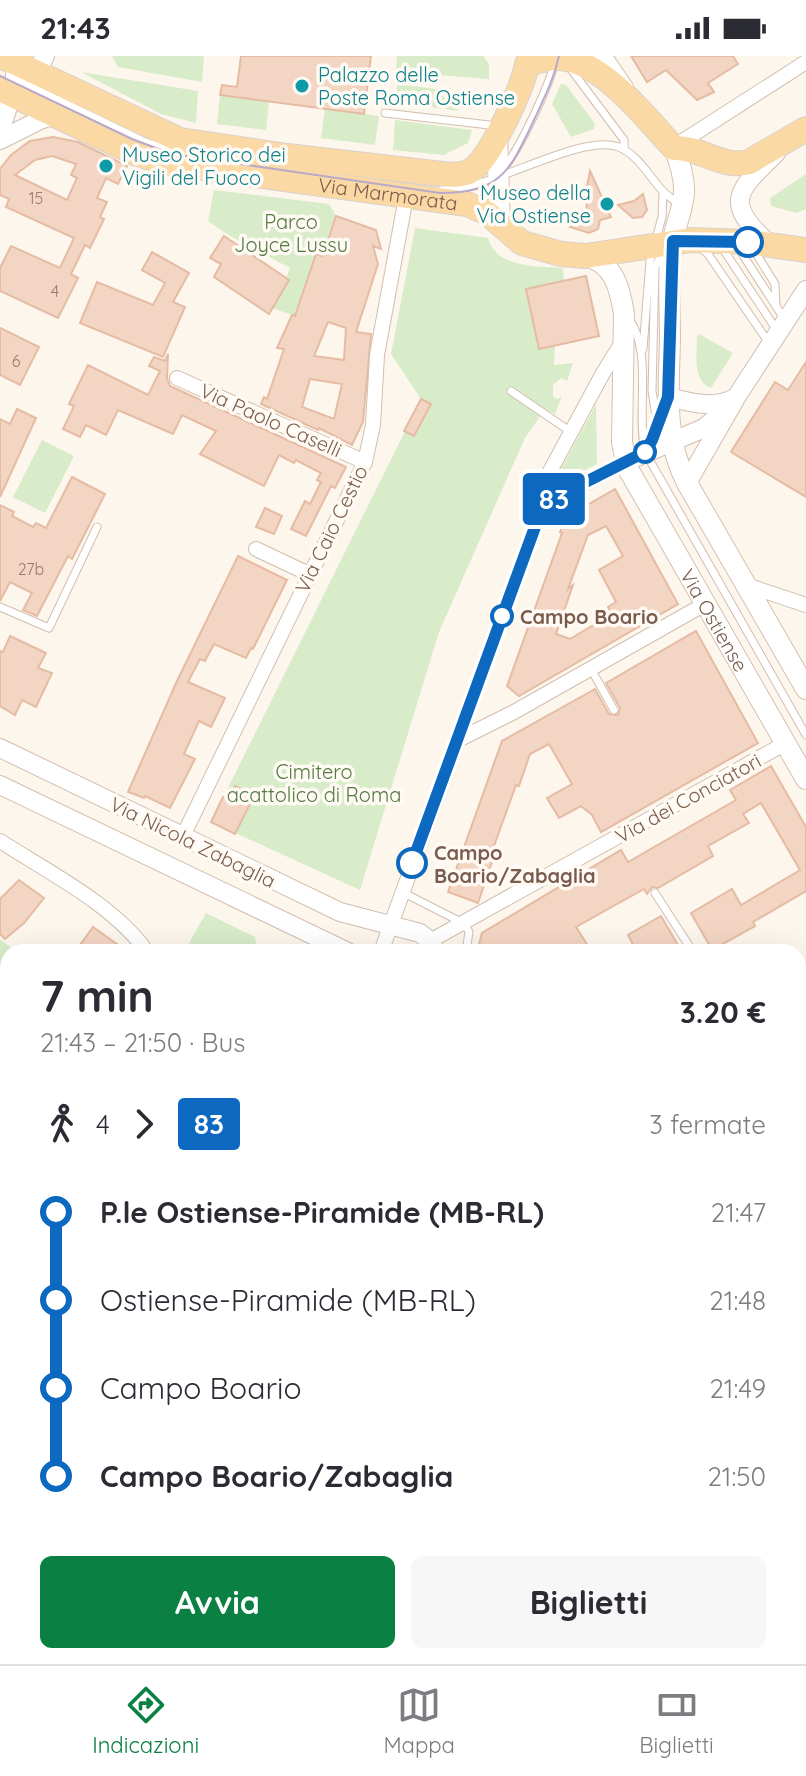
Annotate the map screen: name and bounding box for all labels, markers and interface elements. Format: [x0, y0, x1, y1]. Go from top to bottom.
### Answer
text: 21:43 [40, 9, 111, 47]
place label: Palazzo delle Poste Roma Ostiense [318, 62, 515, 110]
marker: Palazzo delle Poste Roma Ostiense [293, 77, 311, 95]
place label: Museo Storico dei Vigili del Fuoco [122, 142, 286, 190]
marker: Museo Storico dei Vigili del Fuoco [97, 157, 115, 175]
street label: Via Marmorata [317, 171, 459, 215]
place label: Museo della Via Ostiense [477, 180, 591, 228]
house number: 15 [29, 188, 43, 208]
marker: Museo della Via Ostiense [598, 195, 616, 213]
park label: Parco Joyce Lussu [234, 209, 348, 257]
unlabelled marker [733, 227, 763, 257]
house number: 4 [51, 281, 59, 301]
house number: 6 [12, 351, 21, 371]
street label: Via Paolo Caselli [196, 378, 346, 462]
unlabelled marker [634, 441, 656, 463]
street label: Via Caio Cestio [289, 461, 373, 597]
line badge: 83 [518, 473, 590, 525]
text: 83 [539, 481, 569, 516]
house number: 27b [18, 559, 44, 579]
street label: Via Ostiense [675, 564, 754, 676]
place label: Campo Boario [520, 604, 658, 629]
marker: Campo Boario [491, 605, 513, 627]
street label: Via dei Conciatori [611, 748, 765, 848]
park label: Cimitero acattolico di Roma [227, 759, 401, 807]
street label: Via Nicola Zabaglia [106, 791, 280, 893]
place label: Campo Boario/Zabaglia [434, 840, 595, 888]
marker: Campo Boario/Zabaglia [397, 848, 427, 878]
text: 7 min [40, 968, 154, 1023]
text: 3.20 € [680, 993, 766, 1031]
text: 21:43 – 21:50 · Bus [40, 1026, 245, 1059]
icon: walk [40, 1102, 84, 1146]
icon: forward [122, 1102, 166, 1146]
text: 83 [194, 1106, 224, 1141]
text: 4 [96, 1108, 110, 1141]
text: 3 fermate [649, 1108, 766, 1141]
text: P.le Ostiense-Piramide (MB-RL) [100, 1193, 544, 1231]
text: 21:47 [711, 1196, 766, 1229]
text: Ostiense-Piramide (MB-RL) [100, 1281, 476, 1319]
text: 21:48 [709, 1284, 766, 1317]
text: Campo Boario [100, 1369, 302, 1407]
text: 21:49 [709, 1372, 766, 1405]
text: Campo Boario/Zabaglia [100, 1457, 453, 1495]
text: 21:50 [707, 1460, 766, 1493]
button: Avvia [40, 1556, 395, 1648]
button: Biglietti [411, 1556, 766, 1648]
tab: Indicazioni [92, 1683, 199, 1759]
tab: Mappa [383, 1683, 455, 1759]
tab: Biglietti [639, 1683, 714, 1759]

